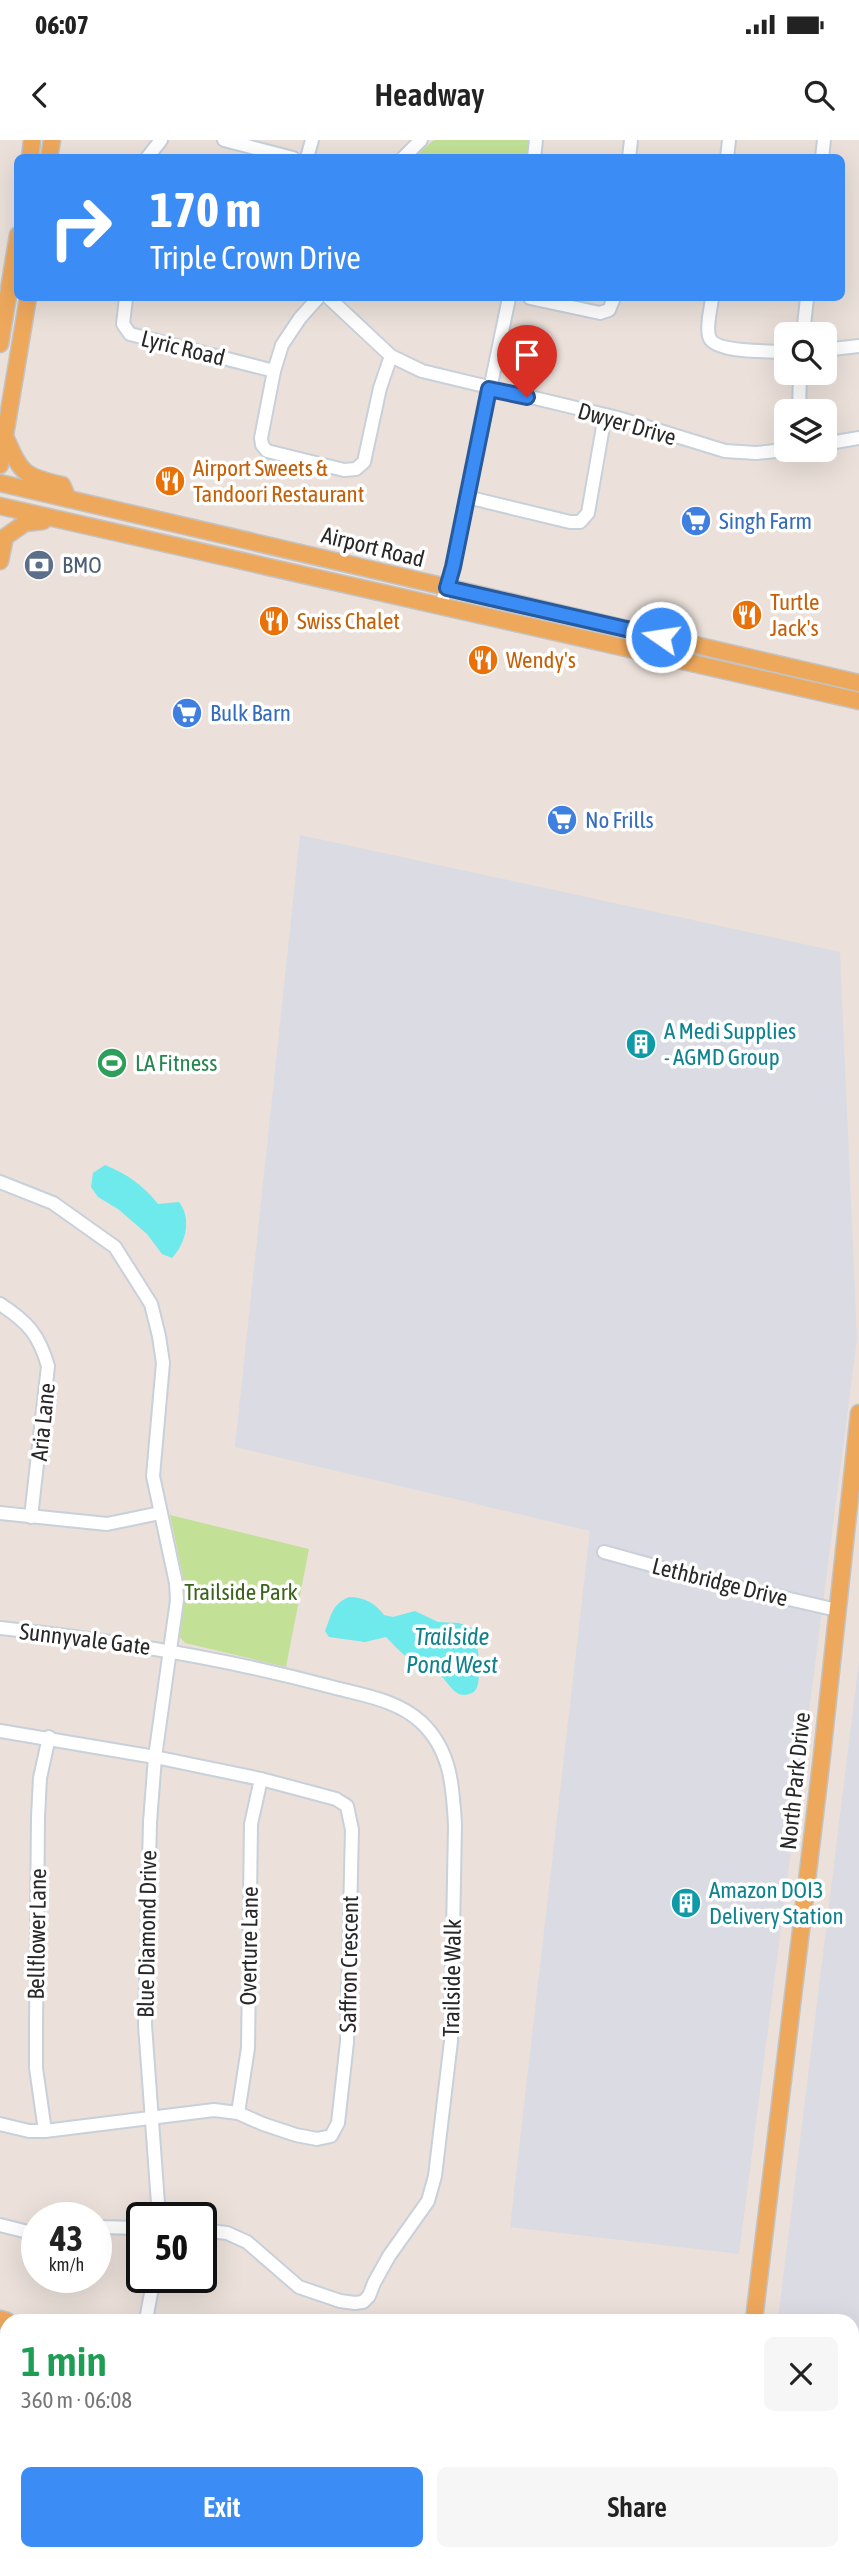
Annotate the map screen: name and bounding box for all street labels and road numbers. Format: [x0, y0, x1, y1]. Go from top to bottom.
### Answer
street label: Lyric Road [138, 325, 228, 371]
street label: Dwyer Drive [575, 398, 679, 450]
street label: Airport Road [319, 522, 427, 572]
street label: Aria Lane [26, 1382, 60, 1462]
street label: Lethbridge Drive [650, 1553, 790, 1611]
street label: Sunnyvale Gate [18, 1618, 152, 1660]
street label: North Park Drive [775, 1711, 815, 1851]
street label: Blue Diamond Drive [133, 1850, 161, 2018]
street label: Bellflower Lane [23, 1868, 51, 2000]
street label: Overture Lane [235, 1886, 263, 2006]
street label: Saffron Crescent [335, 1895, 363, 2033]
street label: Trailside Walk [438, 1919, 466, 2037]

